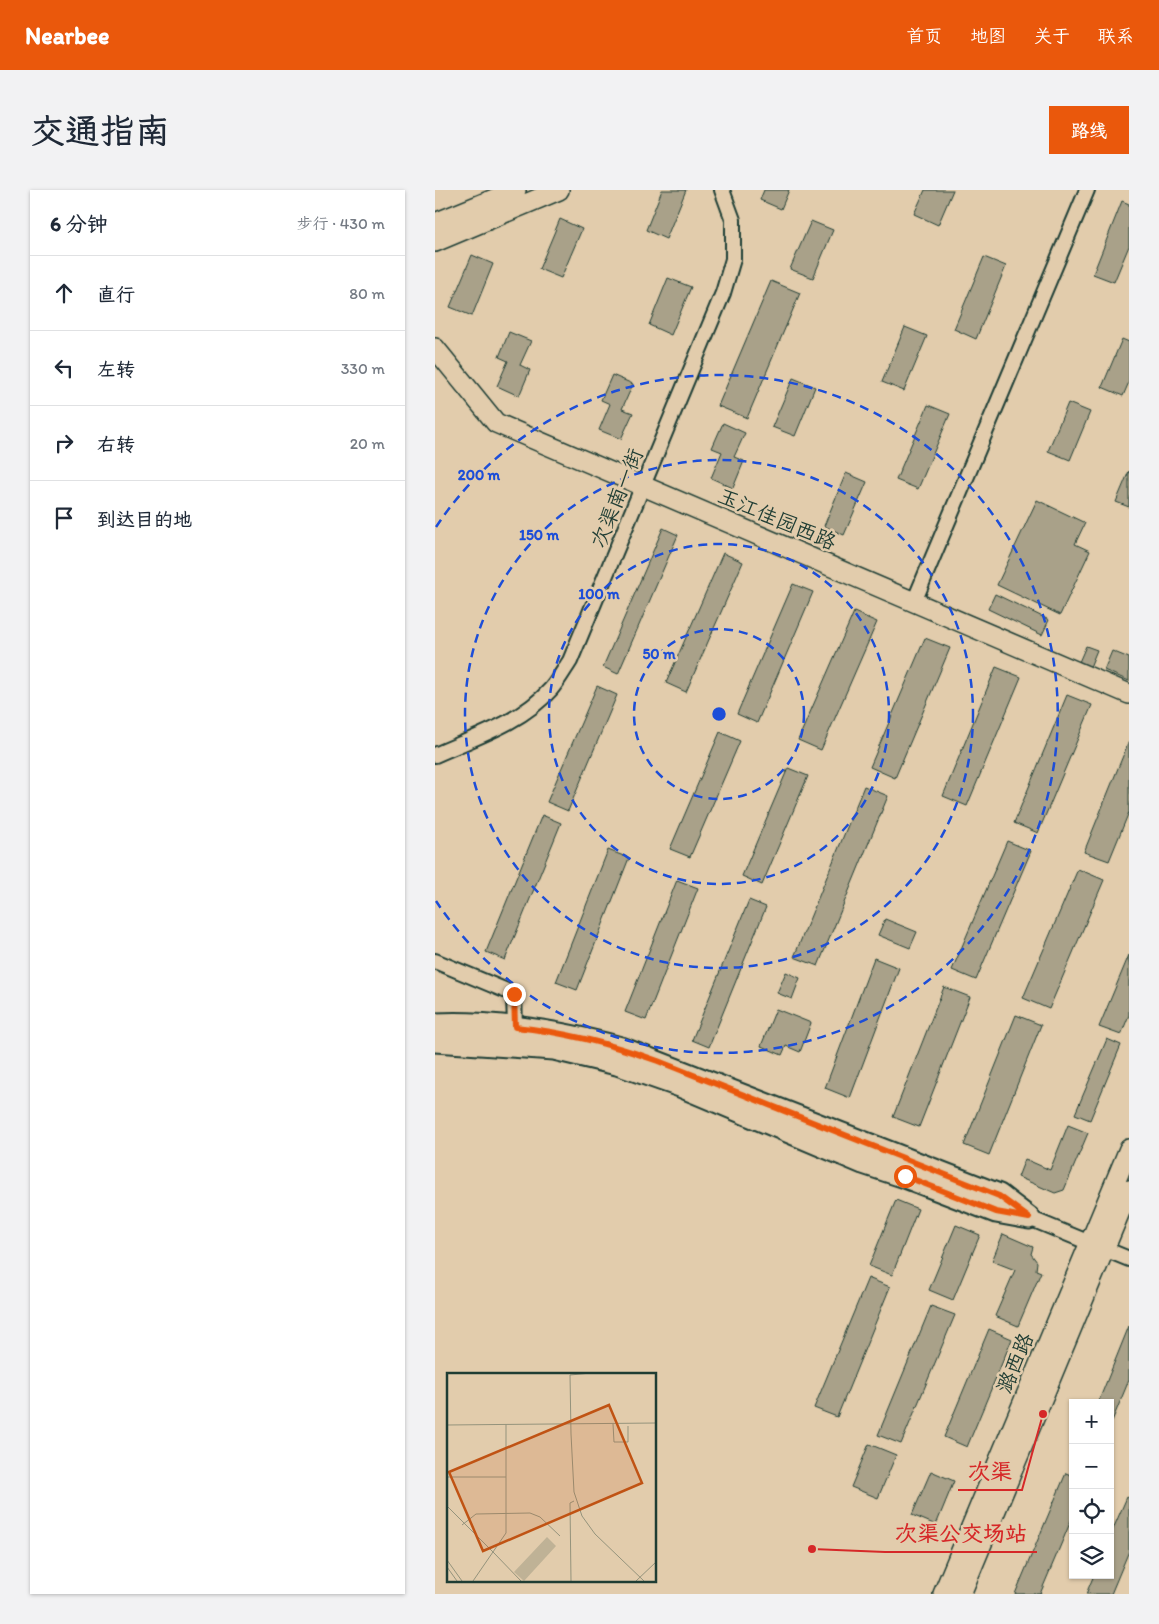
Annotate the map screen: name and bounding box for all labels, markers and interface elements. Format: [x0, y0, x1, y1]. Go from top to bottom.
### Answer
text: Nearbee [25, 21, 109, 50]
text: 首页 [906, 25, 942, 47]
text: 地图 [970, 25, 1006, 47]
text: 关于 [1034, 25, 1070, 47]
text: 联系 [1098, 25, 1134, 47]
button: 路线 [1049, 106, 1129, 154]
text: 交通指南 [30, 110, 170, 152]
text: 6 分钟 [50, 211, 108, 236]
text: 步行 · 430 m [297, 214, 385, 233]
icon: ahead [50, 279, 78, 307]
text: 直行 [97, 283, 135, 306]
text: 80 m [349, 284, 385, 303]
icon: left [50, 354, 78, 382]
text: 左转 [97, 358, 135, 381]
text: 330 m [341, 359, 385, 378]
icon: right [50, 429, 78, 457]
text: 右转 [97, 433, 135, 456]
text: 20 m [350, 434, 385, 453]
street label: 次渠南一街 [585, 444, 648, 551]
text: 200 m [458, 466, 501, 484]
street label: 玉江佳园西路 [714, 482, 840, 555]
icon: arrive [50, 504, 78, 532]
text: 到达目的地 [97, 508, 192, 531]
text: 150 m [519, 526, 559, 544]
text: 100 m [578, 585, 620, 603]
text: 50 m [642, 645, 676, 663]
centre of rings [710, 705, 728, 723]
route end [503, 983, 526, 1006]
route start [894, 1165, 917, 1188]
street label: 潞西路 [991, 1329, 1038, 1397]
inset map [447, 1373, 656, 1582]
map controls [1069, 1399, 1114, 1579]
button: + [1069, 1399, 1114, 1444]
button: − [1069, 1444, 1114, 1489]
callout: 次渠 [958, 1453, 1022, 1490]
text: 次渠 [968, 1458, 1012, 1485]
button: locate [1069, 1489, 1114, 1534]
callout: 次渠公交场站 [885, 1515, 1037, 1552]
text: 次渠公交场站 [895, 1520, 1027, 1547]
button: layers [1069, 1534, 1114, 1579]

